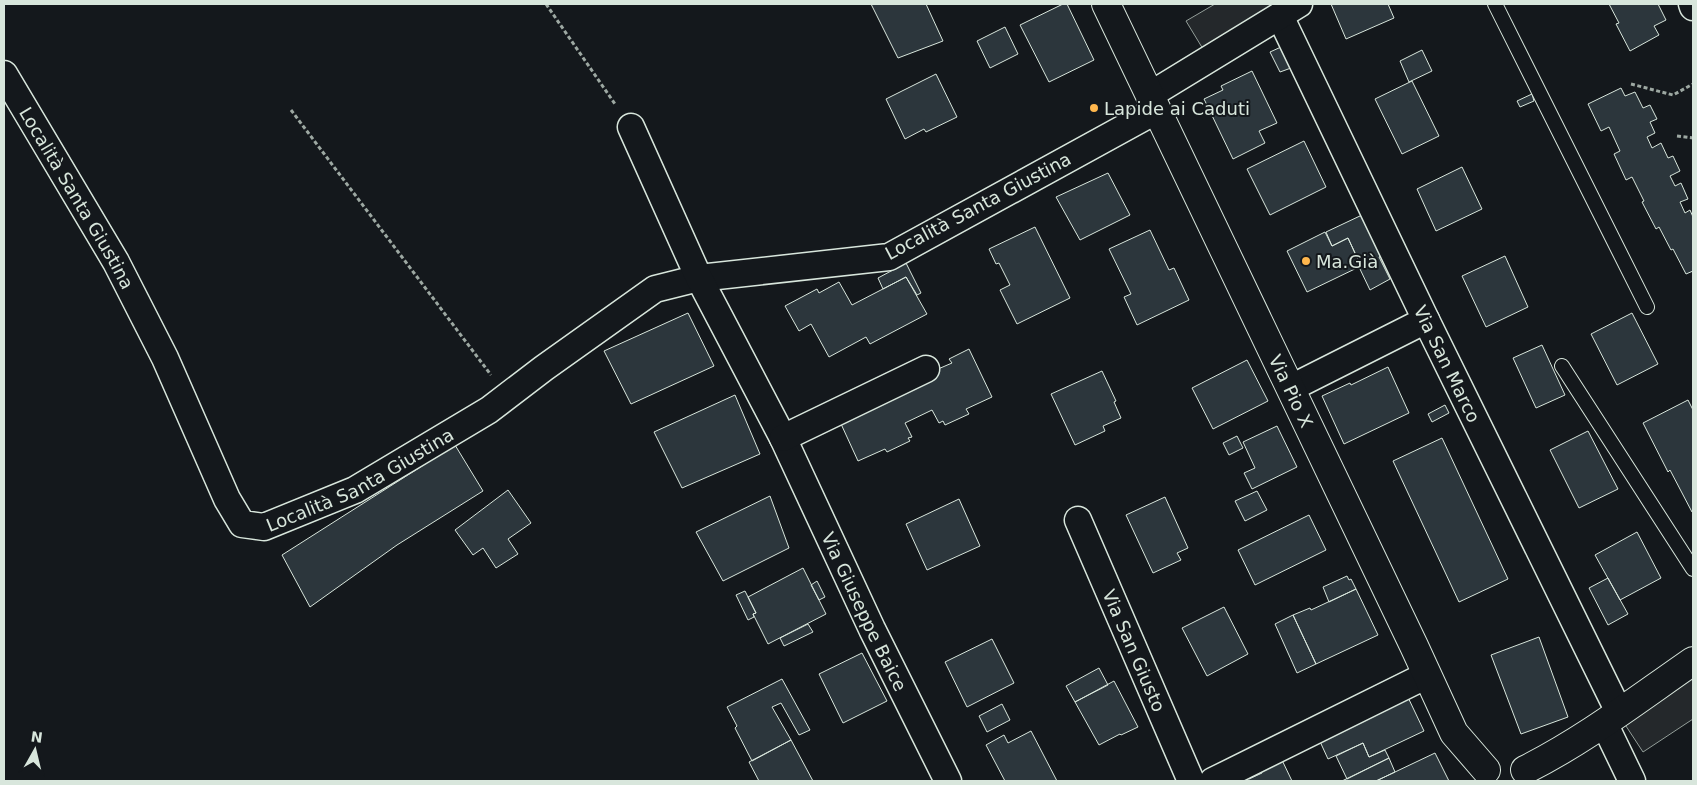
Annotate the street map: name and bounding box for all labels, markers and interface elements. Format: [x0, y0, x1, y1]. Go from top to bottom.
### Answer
place label: Lapide ai Caduti [1104, 98, 1250, 119]
marker: Lapide ai Caduti [1088, 102, 1100, 114]
street label: Località Santa Giustina [16, 103, 139, 293]
street label: Località Santa Giustina [882, 148, 1074, 264]
place label: Ma.Già [1316, 251, 1378, 272]
marker: Ma.Già [1300, 255, 1312, 267]
street label: Via San Marco [1410, 302, 1485, 426]
street label: Via Pio X [1265, 351, 1318, 431]
street label: Località Santa Giustina [263, 423, 457, 536]
street label: Via Giuseppe Baice [818, 529, 912, 694]
street label: Via San Giusto [1099, 586, 1170, 715]
north arrow [10, 725, 60, 775]
text: N [30, 728, 44, 746]

